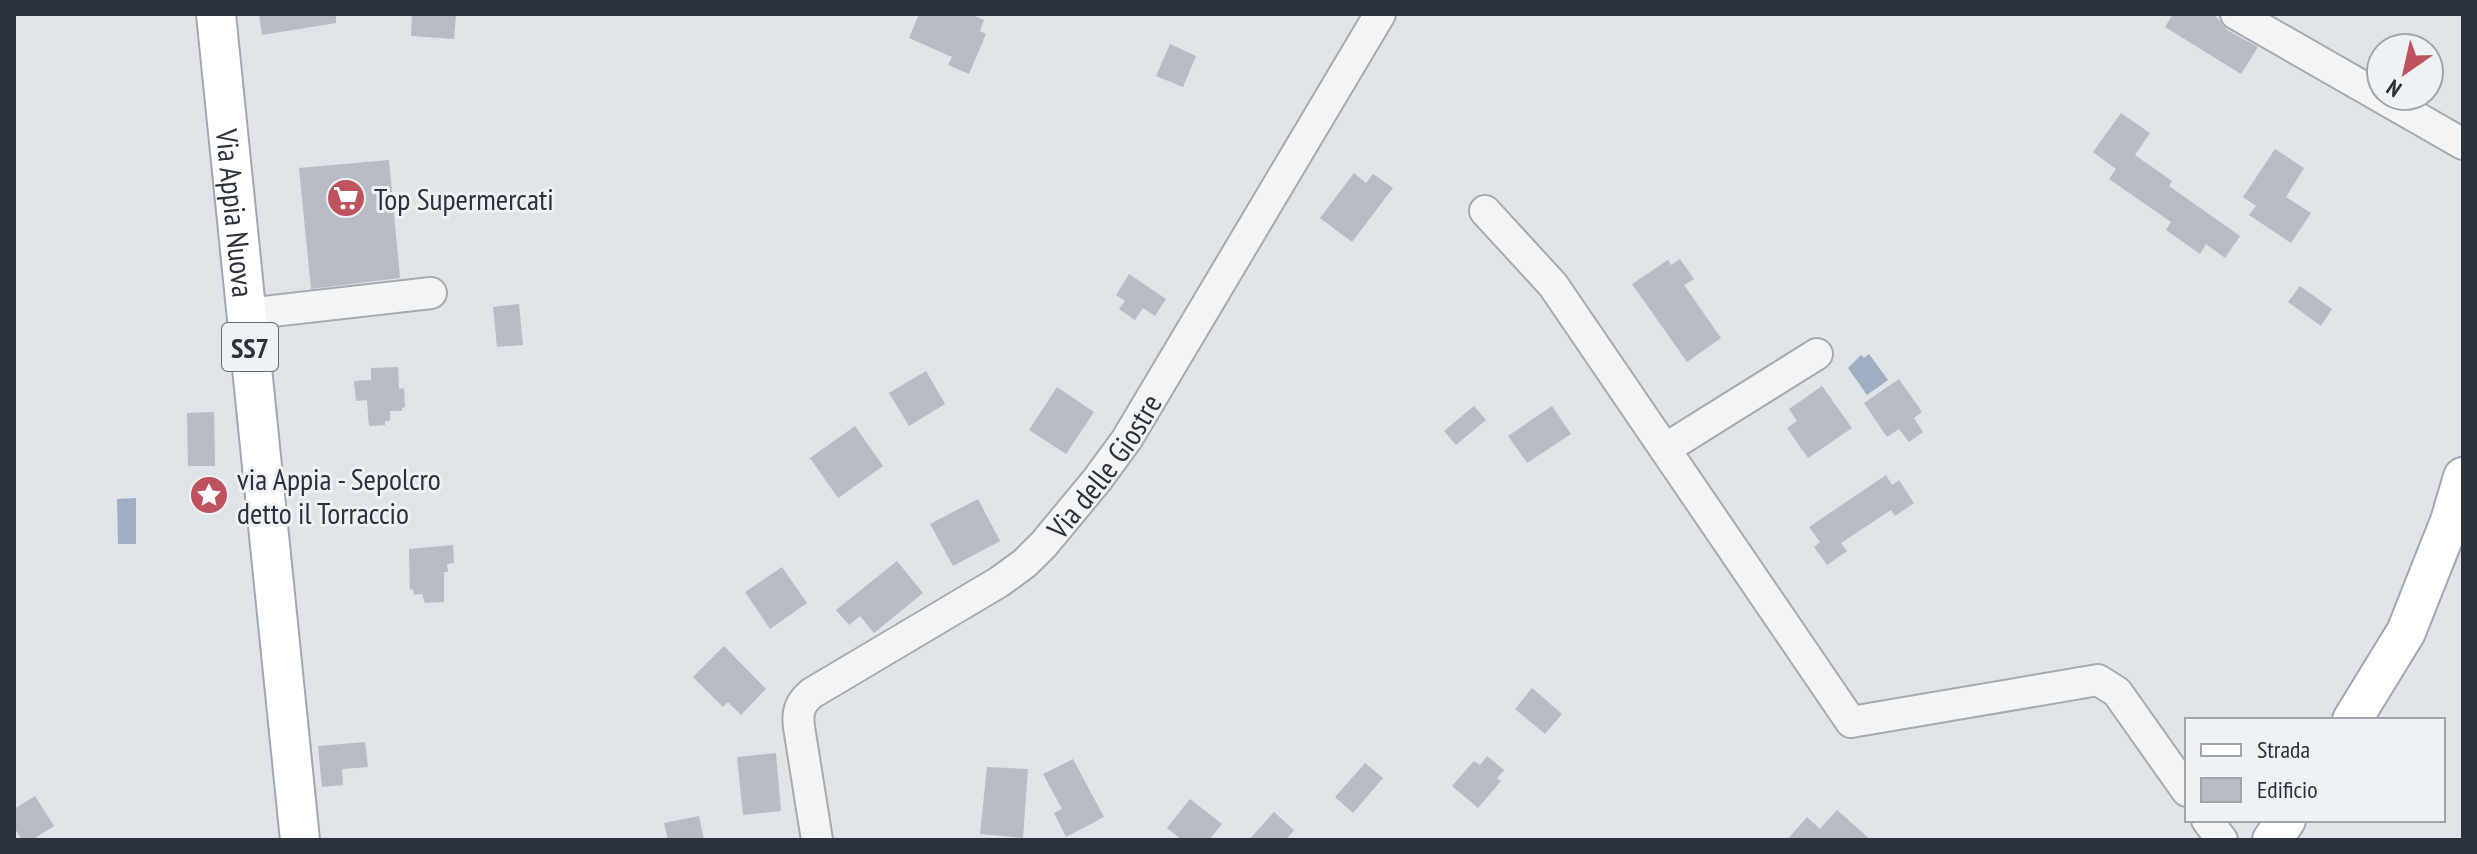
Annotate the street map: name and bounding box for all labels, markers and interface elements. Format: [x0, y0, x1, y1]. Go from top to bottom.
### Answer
north arrow [2365, 32, 2445, 112]
text: N [2381, 74, 2407, 104]
street label: Via Appia Nuova [208, 126, 264, 299]
supermarket icon: Top Supermercati [325, 177, 367, 219]
place label: Top Supermercati [374, 179, 554, 218]
road number: SS7 [222, 323, 278, 371]
street label: Via delle Giostre [1037, 386, 1169, 547]
place label: via Appia - Sepolcro detto il Torraccio [237, 459, 441, 532]
place icon: via Appia - Sepolcro detto il Torraccio [188, 474, 230, 516]
legend [2185, 718, 2445, 822]
text: Strada [2257, 734, 2310, 765]
text: Edificio [2257, 774, 2318, 805]

